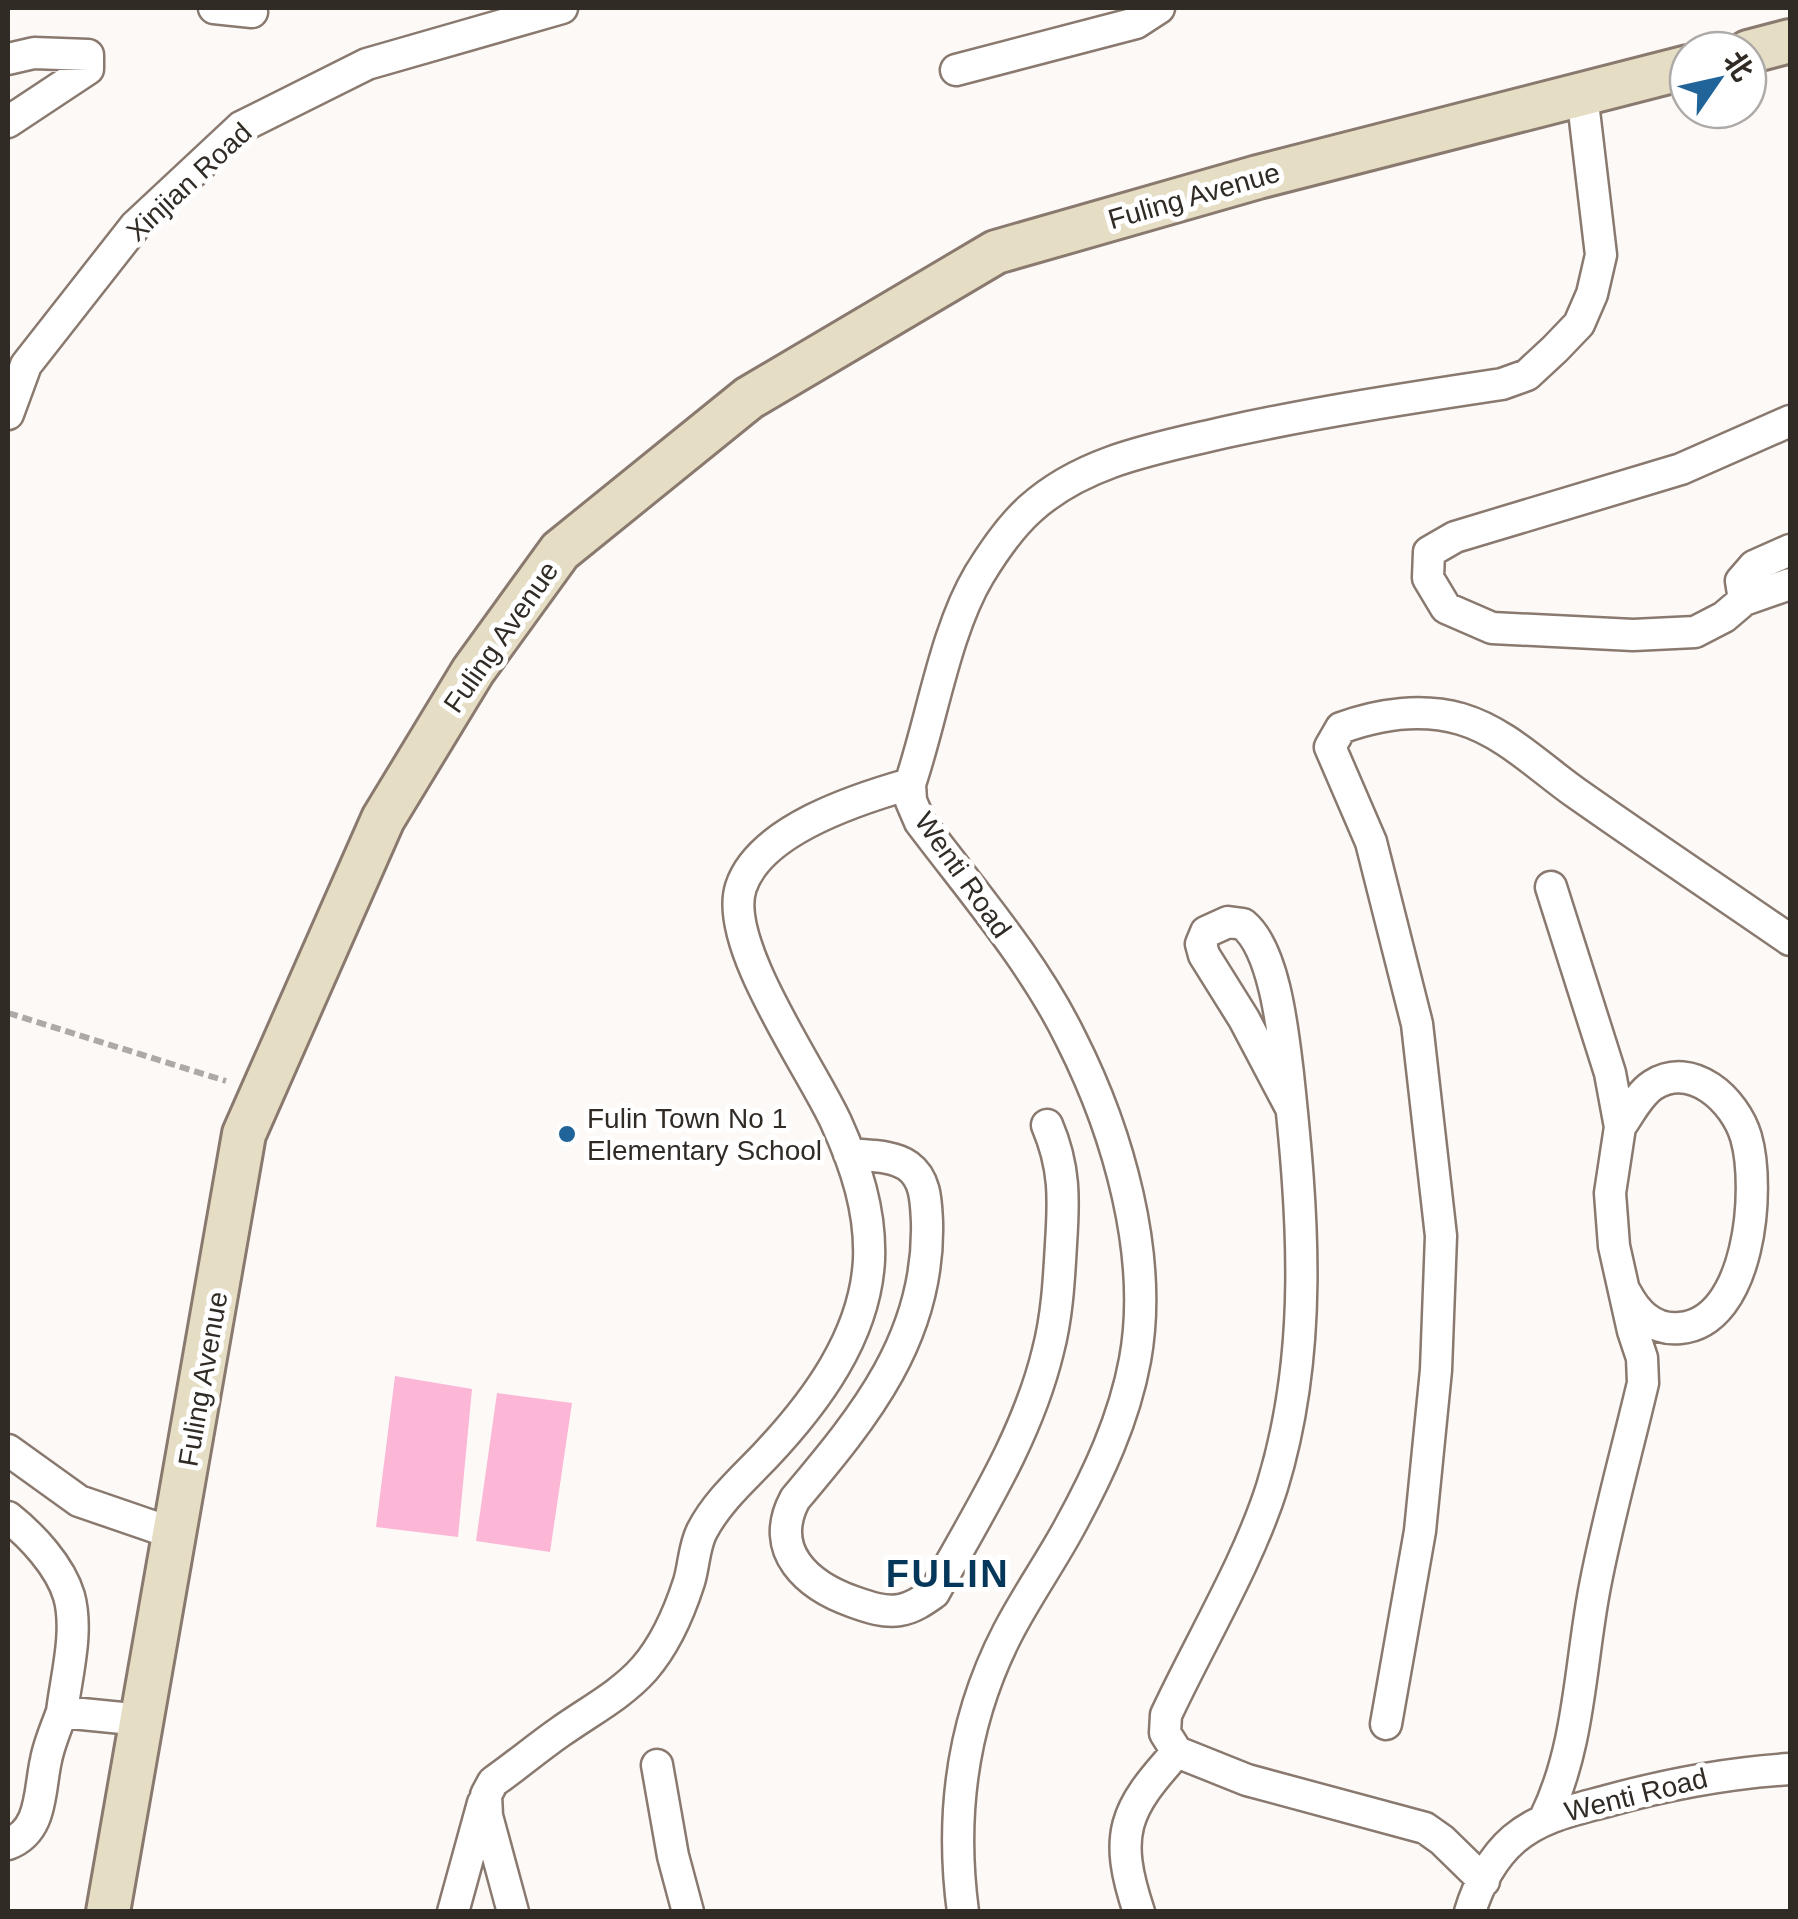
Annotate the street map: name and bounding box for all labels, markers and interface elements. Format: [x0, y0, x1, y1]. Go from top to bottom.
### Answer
north arrow [1668, 30, 1768, 130]
text: 北 [1718, 46, 1759, 87]
street label: Xinjian Road [120, 117, 258, 247]
street label: Fuling Avenue [1105, 157, 1283, 235]
street label: Fuling Avenue [438, 556, 564, 718]
street label: Wenti Road [908, 806, 1018, 944]
place label: Fulin Town No 1 Elementary School [587, 1103, 822, 1166]
marker: Fulin Town No 1 Elementary School [556, 1123, 578, 1145]
street label: Fuling Avenue [172, 1289, 234, 1469]
district label: FULIN [886, 1553, 1010, 1595]
street label: Wenti Road [1562, 1762, 1710, 1828]

